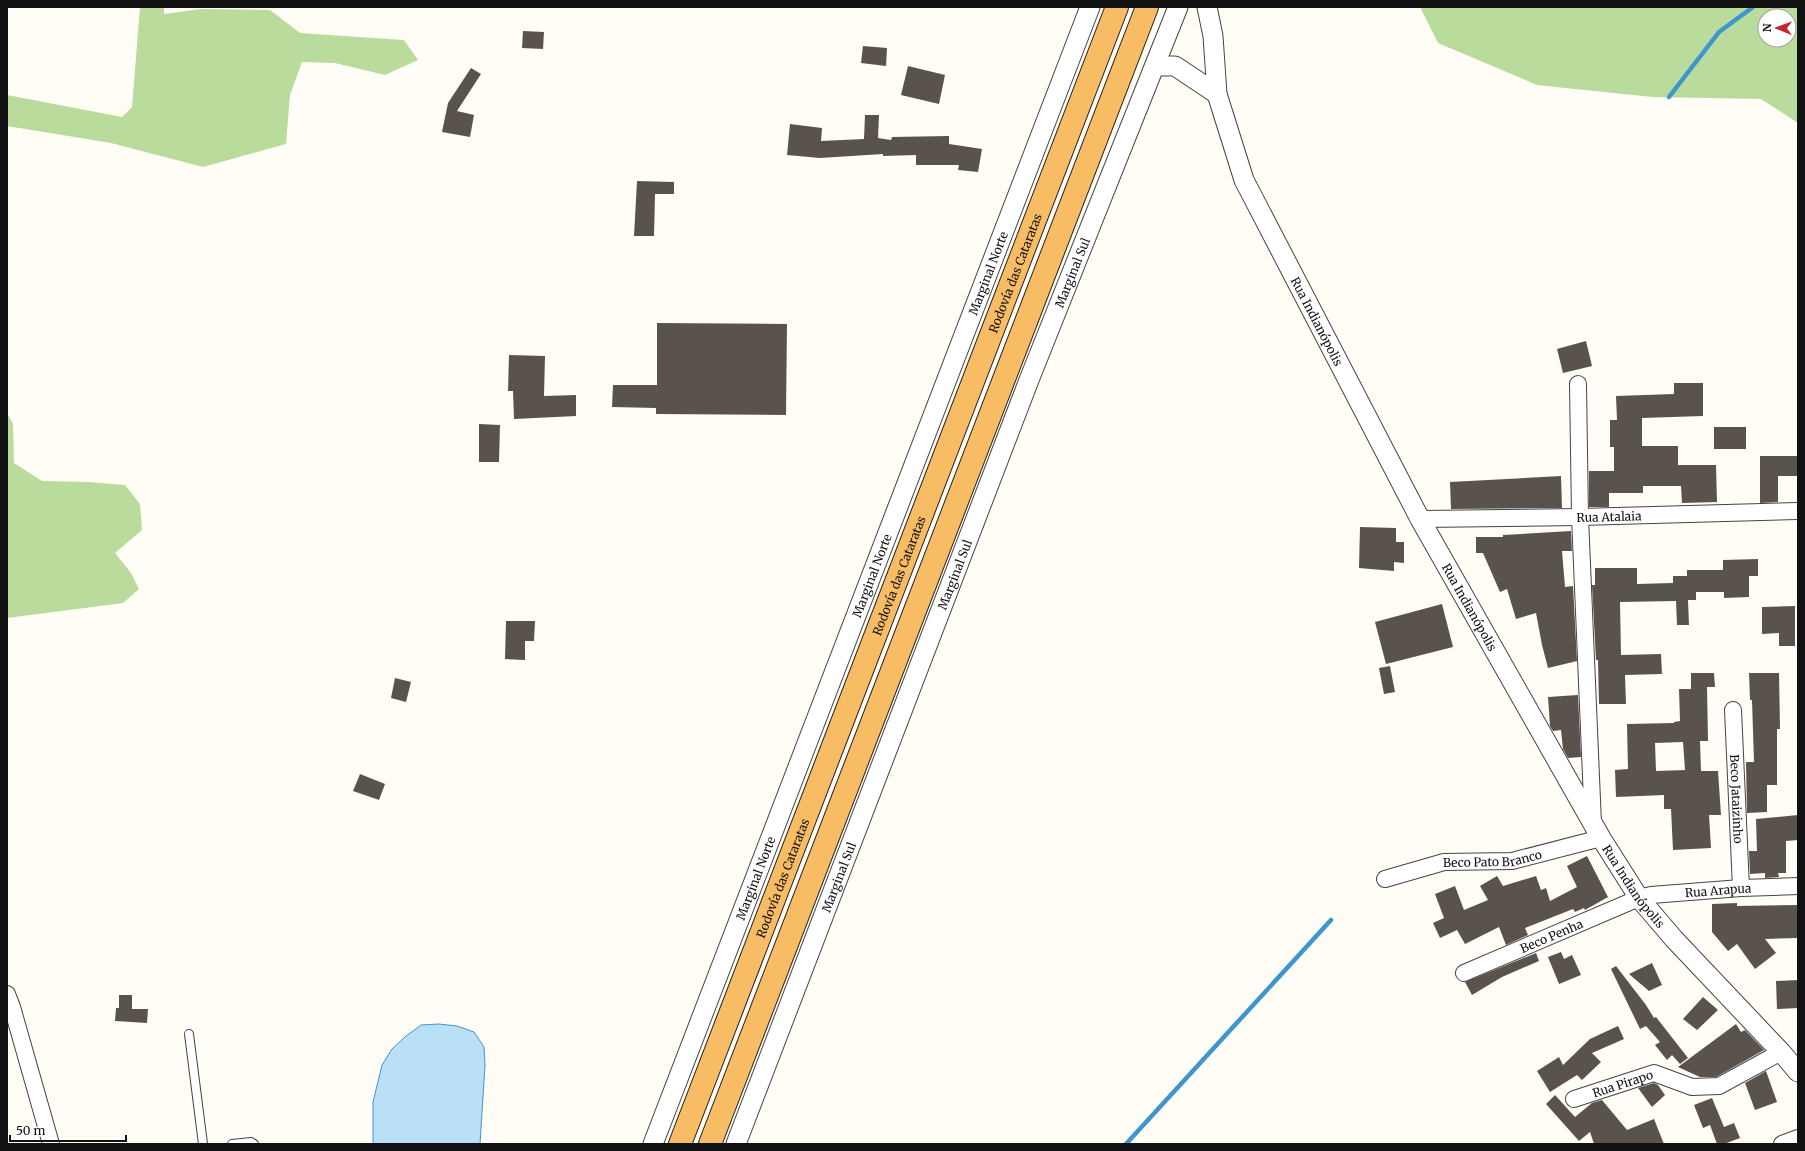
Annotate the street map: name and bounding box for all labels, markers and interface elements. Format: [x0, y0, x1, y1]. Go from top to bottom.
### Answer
north arrow [1757, 8, 1797, 48]
text: N [1760, 23, 1774, 32]
street label: Rodovía das Cataratas [985, 211, 1044, 335]
street label: Marginal Norte [965, 229, 1011, 317]
street label: Marginal Sul [1051, 235, 1093, 310]
street label: Rua Indianópolis [1288, 274, 1347, 368]
street label: Rua Atalaia [1576, 508, 1642, 525]
street label: Rodovía das Cataratas [869, 514, 928, 637]
street label: Marginal Norte [849, 532, 894, 619]
street label: Marginal Sul [934, 537, 975, 612]
street label: Rua Indianópolis [1439, 561, 1501, 653]
street label: Beco Jataizinho [1727, 754, 1746, 844]
street label: Rodovía das Cataratas [753, 816, 812, 940]
street label: Marginal Norte [732, 834, 778, 922]
street label: Marginal Sul [818, 839, 859, 914]
street label: Rua Indianópolis [1600, 842, 1668, 931]
street label: Beco Pato Branco [1443, 846, 1543, 870]
street label: Rua Arapua [1684, 880, 1752, 900]
street label: Beco Penha [1518, 915, 1585, 956]
street label: Rua Pirapo [1590, 1066, 1655, 1100]
scale bar [10, 1117, 126, 1143]
text: 50 m [16, 1123, 45, 1138]

